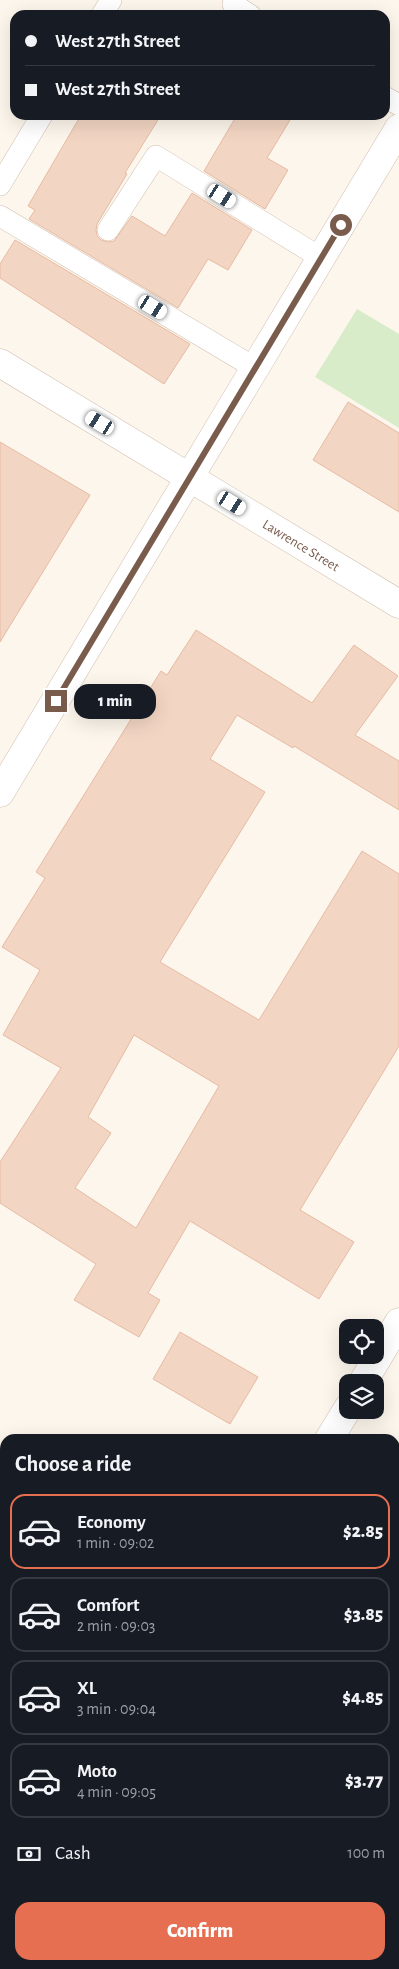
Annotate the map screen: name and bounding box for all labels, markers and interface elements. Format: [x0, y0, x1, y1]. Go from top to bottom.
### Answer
text: West 27th Street [55, 32, 180, 51]
text: West 27th Street [55, 80, 180, 99]
car [205, 182, 238, 210]
route start [330, 214, 352, 236]
car [136, 293, 169, 321]
car [83, 409, 116, 437]
car [215, 489, 248, 517]
street label: Lawrence Street [260, 517, 342, 575]
callout: 1 min [74, 684, 156, 718]
route end [45, 690, 67, 712]
text: 1 min [98, 693, 132, 709]
map controls [339, 1319, 384, 1419]
button: locate [339, 1319, 384, 1364]
button: layers [339, 1374, 384, 1419]
text: Choose a ride [15, 1453, 131, 1475]
icon: car [17, 1509, 62, 1554]
text: Economy [77, 1513, 146, 1532]
text: $2.85 [343, 1522, 383, 1541]
text: 1 min · 09:02 [77, 1535, 154, 1551]
icon: car [17, 1592, 62, 1637]
text: Comfort [77, 1596, 139, 1615]
text: $3.85 [344, 1605, 383, 1624]
text: 2 min · 09:03 [77, 1618, 155, 1634]
icon: car [17, 1675, 62, 1720]
text: XL [77, 1679, 97, 1698]
text: $4.85 [342, 1688, 383, 1707]
text: 3 min · 09:04 [77, 1701, 156, 1717]
icon: car [17, 1758, 62, 1803]
text: Moto [77, 1762, 117, 1781]
text: $3.77 [345, 1771, 383, 1790]
text: 4 min · 09:05 [77, 1784, 156, 1800]
icon: cash [15, 1840, 43, 1868]
text: Cash [55, 1844, 91, 1863]
text: 100 m [347, 1845, 385, 1861]
button: Confirm [15, 1902, 385, 1960]

